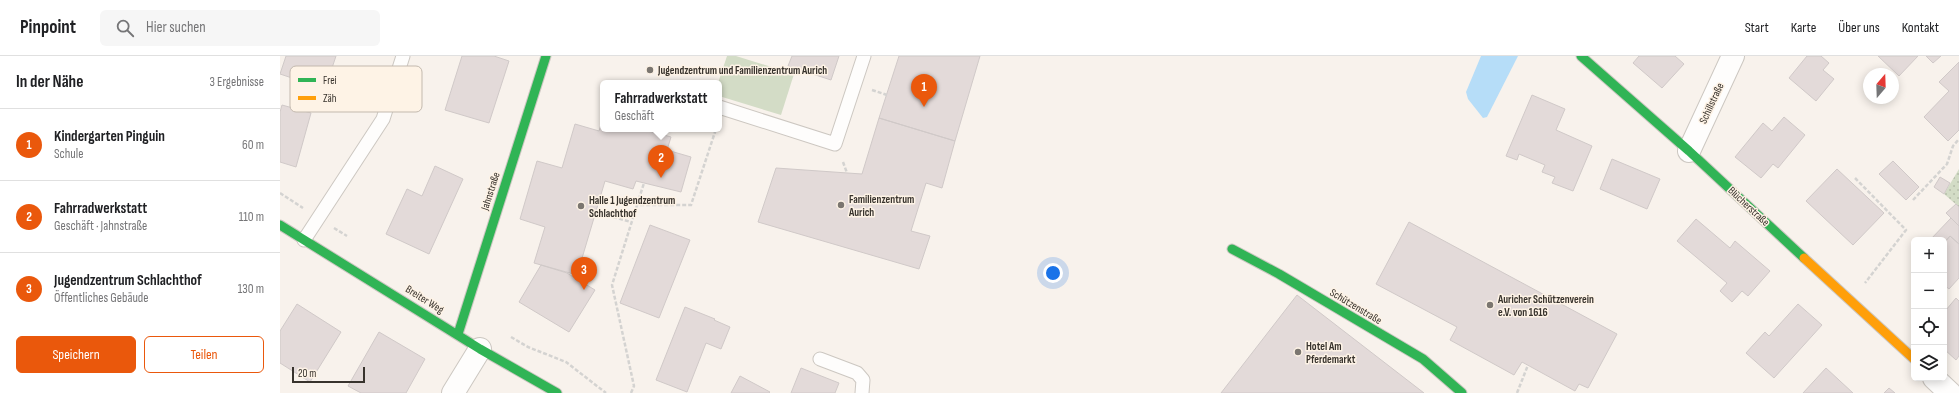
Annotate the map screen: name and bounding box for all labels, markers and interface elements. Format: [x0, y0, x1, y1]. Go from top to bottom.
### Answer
search box [100, 10, 380, 46]
text: Pinpoint [20, 16, 76, 39]
icon: search [114, 17, 136, 39]
text: Hier suchen [146, 18, 206, 37]
text: Start [1745, 19, 1769, 36]
text: Karte [1791, 19, 1816, 36]
text: Über uns [1838, 19, 1880, 36]
text: Kontakt [1902, 19, 1939, 36]
place label: Jugendzentrum und Familienzentrum Aurich [657, 64, 827, 77]
marker: Jugendzentrum und Familienzentrum Aurich [645, 65, 655, 75]
legend [290, 66, 422, 112]
north arrow [1863, 68, 1899, 104]
text: In der Nähe [16, 72, 83, 92]
text: 3 Ergebnisse [210, 74, 264, 90]
text: Frei [323, 74, 337, 87]
pin: 1 [911, 74, 937, 107]
popup [600, 80, 722, 132]
street label: Schillstraße [1696, 81, 1727, 126]
text: Fahrradwerkstatt [614, 89, 708, 108]
text: Zäh [323, 92, 337, 105]
text: Geschäft [614, 108, 654, 124]
text: Kindergarten Pinguin [54, 127, 165, 146]
text: 1 [26, 137, 32, 153]
text: 60 m [242, 137, 264, 153]
pin: 2 [648, 145, 674, 178]
text: Schule [54, 146, 83, 162]
street label: Jahnstraße [478, 170, 503, 213]
street label: Blücherstraße [1725, 184, 1772, 229]
place label: Familienzentrum Aurich [848, 193, 914, 219]
place label: Halle 1 Jugendzentrum Schlachthof [589, 194, 675, 220]
text: Fahrradwerkstatt [54, 199, 147, 218]
marker: Familienzentrum Aurich [836, 200, 846, 210]
marker: Halle 1 Jugendzentrum Schlachthof [576, 201, 586, 211]
text: 2 [26, 209, 32, 225]
text: 110 m [239, 209, 264, 225]
text: Geschäft · Jahnstraße [54, 218, 147, 234]
map controls [1911, 237, 1947, 381]
button: + [1911, 237, 1947, 273]
pin: 3 [571, 257, 597, 290]
your location [1043, 263, 1063, 283]
text: Jugendzentrum Schlachthof [54, 271, 202, 290]
button: − [1911, 273, 1947, 309]
text: 3 [26, 281, 32, 297]
text: 130 m [238, 281, 264, 297]
street label: Breiter Weg [403, 283, 447, 317]
street label: Schützenstraße [1327, 286, 1384, 327]
text: Öffentliches Gebäude [54, 290, 148, 306]
place label: Auricher Schützenverein e.V. von 1616 [1497, 293, 1594, 319]
marker: Auricher Schützenverein e.V. von 1616 [1485, 300, 1495, 310]
button: locate [1911, 309, 1947, 345]
button: Speichern [16, 336, 136, 373]
button: Teilen [144, 336, 264, 373]
place label: Hotel Am Pferdemarkt [1306, 340, 1356, 366]
button: layers [1911, 345, 1947, 381]
marker: Hotel Am Pferdemarkt [1293, 347, 1303, 357]
scale bar [292, 365, 365, 384]
text: 20 m [298, 367, 316, 380]

